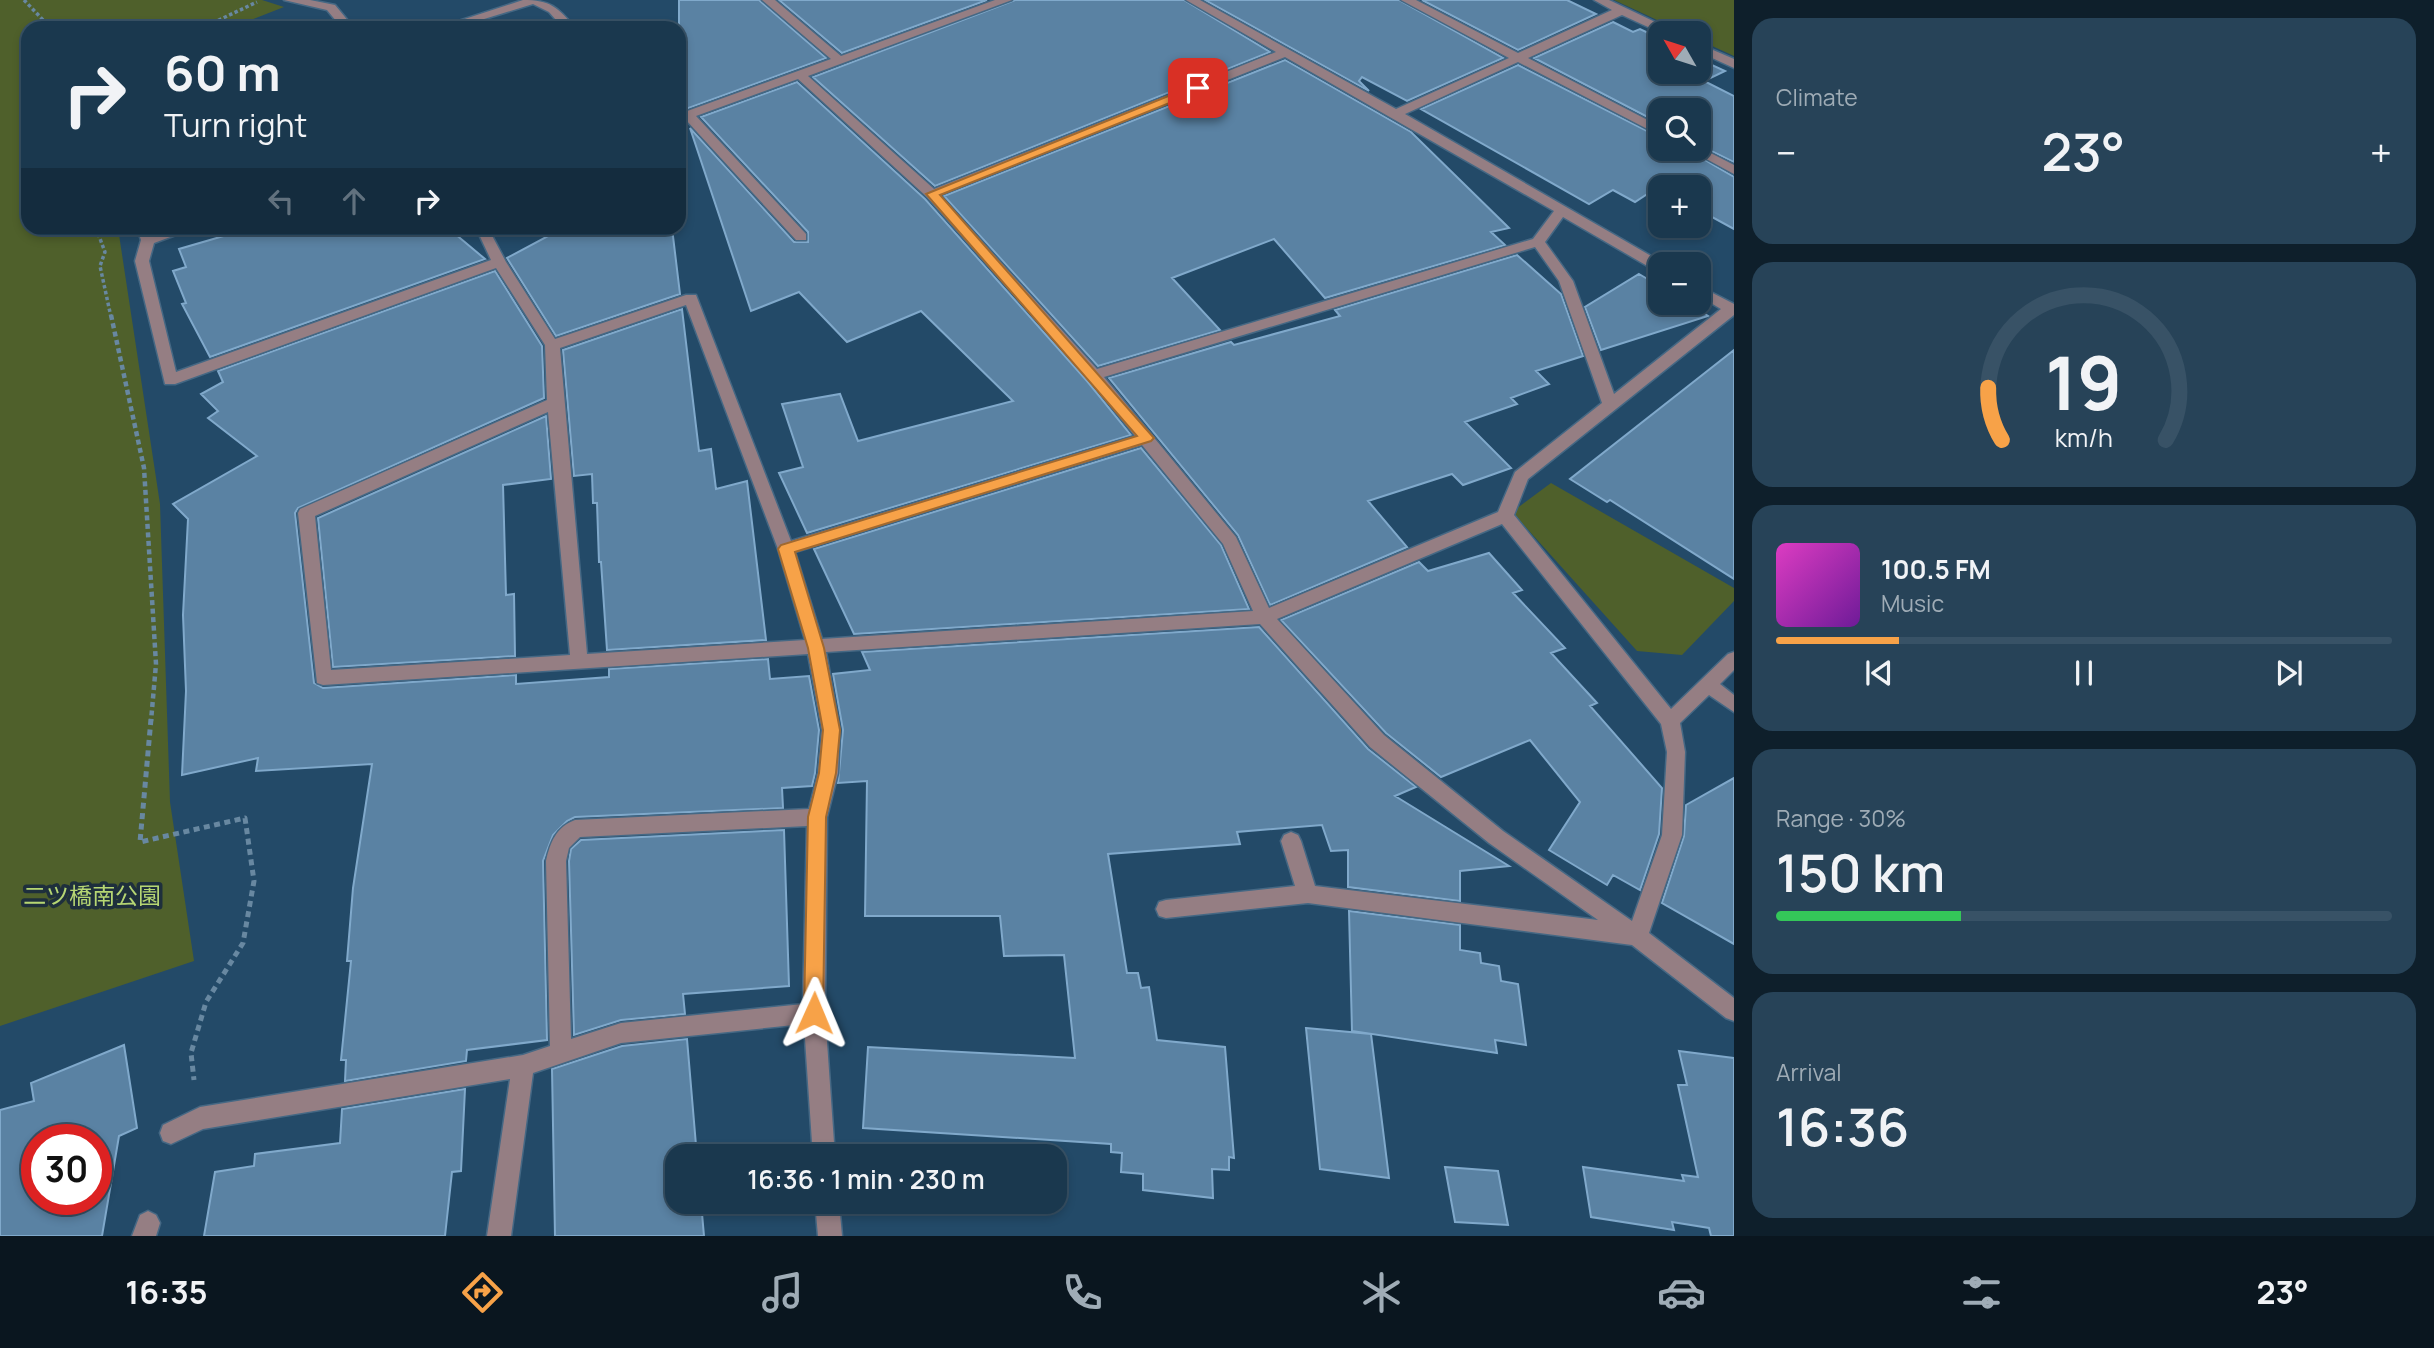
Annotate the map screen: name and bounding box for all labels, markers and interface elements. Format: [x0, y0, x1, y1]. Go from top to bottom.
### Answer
north arrow [1648, 21, 1712, 84]
map controls [1648, 21, 1711, 315]
text: 60 m [164, 39, 281, 106]
icon: right [49, 49, 140, 140]
pin [1168, 58, 1228, 118]
icon: arrive [1179, 69, 1217, 107]
text: Climate [1776, 81, 1858, 113]
button: search [1648, 98, 1711, 161]
text: Turn right [164, 103, 307, 147]
text: 23° [2041, 116, 2125, 187]
text: − [1776, 126, 1797, 178]
text: + [2370, 126, 2392, 178]
button: + [1648, 175, 1711, 238]
icon: left [262, 182, 300, 220]
icon: ahead [335, 182, 373, 220]
icon: right [408, 182, 446, 220]
button: − [1648, 252, 1711, 315]
text: 19 [2045, 333, 2123, 433]
text: km/h [2055, 420, 2113, 455]
text: 100.5 FM [1881, 551, 1991, 587]
text: Music [1881, 587, 1944, 619]
icon: previous [1860, 654, 1898, 692]
icon: pause [2065, 654, 2103, 692]
icon: next [2270, 654, 2308, 692]
text: Range · 30% [1776, 802, 1906, 834]
text: 150 km [1776, 837, 1945, 908]
park label: 二ツ橋南公園 [23, 879, 161, 911]
position arrow [777, 976, 851, 1050]
text: Arrival [1776, 1056, 1842, 1088]
text: 16:36 [1776, 1091, 1909, 1162]
speed limit sign: 30 [21, 1124, 112, 1215]
text: 16:36 · 1 min · 230 m [747, 1161, 985, 1197]
icon: directions [458, 1268, 507, 1317]
icon: music [758, 1268, 807, 1317]
icon: phone [1058, 1268, 1107, 1317]
icon: climate [1357, 1268, 1406, 1317]
icon: car [1657, 1268, 1706, 1317]
icon: filters [1957, 1268, 2006, 1317]
text: 16:35 [125, 1270, 208, 1314]
text: 23° [2257, 1270, 2309, 1314]

